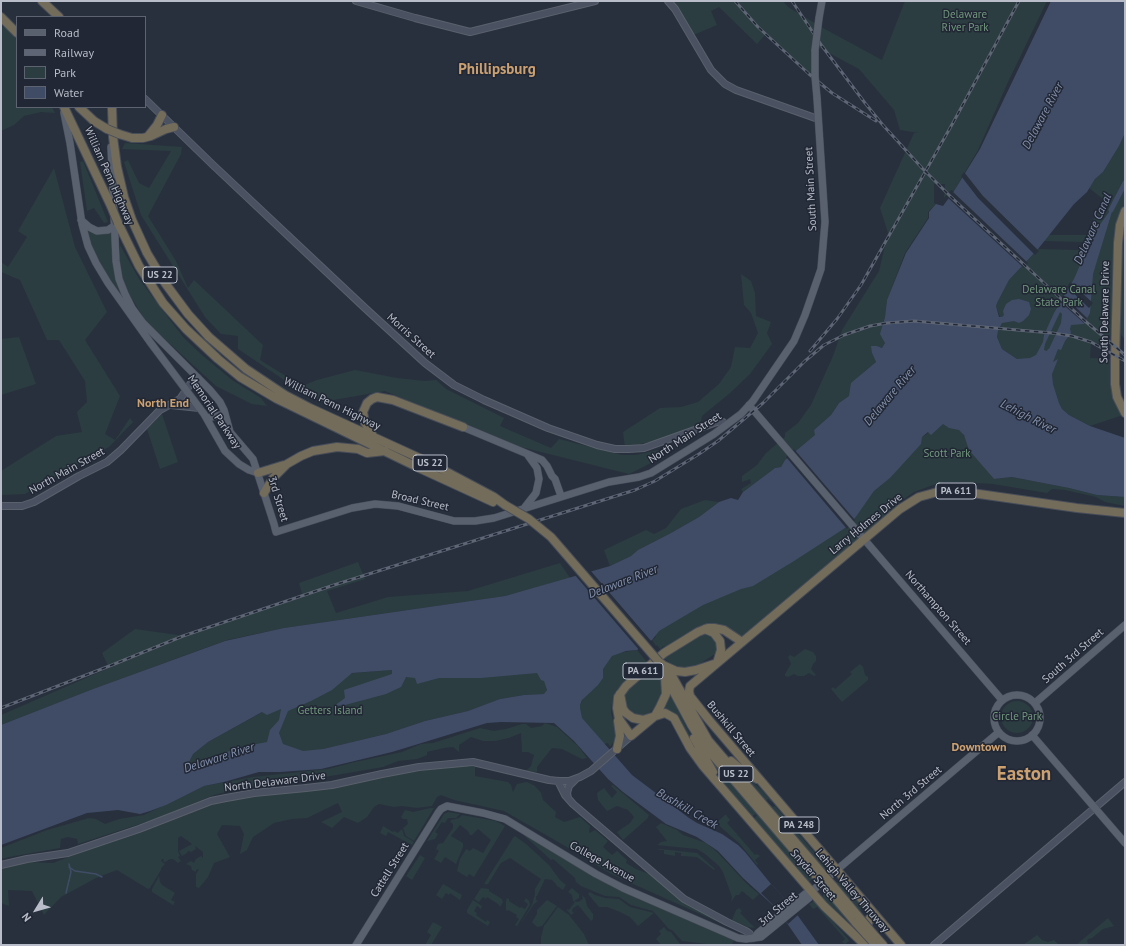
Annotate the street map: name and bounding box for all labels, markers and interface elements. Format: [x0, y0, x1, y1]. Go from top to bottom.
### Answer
park label: Delaware River Park [941, 8, 989, 34]
legend [16, 16, 146, 108]
text: Road [54, 25, 79, 40]
text: Railway [54, 45, 94, 60]
district label: Phillipsburg [458, 61, 536, 79]
text: Park [54, 65, 76, 80]
water label: Delaware River [1019, 80, 1067, 152]
text: Water [54, 85, 84, 100]
street label: William Penn Highway [81, 125, 137, 227]
street label: South Main Street [802, 146, 820, 232]
water label: Delaware Canal [1071, 191, 1115, 267]
street label: South Delaware Drive [1098, 261, 1112, 363]
road number: US 22 [143, 267, 177, 283]
park label: Delaware Canal State Park [1022, 283, 1096, 309]
street label: Morris Street [384, 311, 438, 361]
water label: Delaware River [861, 363, 919, 429]
street label: Memorial Parkway [184, 373, 244, 451]
street label: William Penn Highway [281, 375, 383, 433]
district label: North End [137, 397, 189, 411]
water label: Lehigh River [998, 397, 1058, 437]
street label: North Main Street [646, 410, 724, 466]
street label: North Main Street [27, 445, 107, 497]
park label: Scott Park [923, 447, 971, 461]
road number: US 22 [413, 455, 447, 471]
street label: 3rd Street [265, 475, 291, 523]
road number: PA 611 [936, 483, 976, 499]
street label: Broad Street [390, 488, 450, 514]
street label: Larry Holmes Drive [827, 491, 905, 557]
water label: Delaware River [586, 562, 660, 602]
street label: Northampton Street [902, 568, 974, 648]
street label: South 3rd Street [1040, 626, 1106, 686]
road number: PA 611 [623, 663, 663, 679]
street label: Bushkill Street [704, 698, 758, 760]
park label: Getters Island [298, 704, 362, 718]
park label: Circle Park [992, 710, 1042, 724]
water label: Delaware River [182, 740, 256, 776]
district label: Downtown [952, 741, 1006, 755]
street label: North 3rd Street [877, 763, 945, 823]
district label: Easton [997, 764, 1051, 786]
road number: US 22 [719, 766, 753, 782]
street label: North Delaware Drive [224, 769, 326, 795]
water label: Bushkill Creek [654, 786, 720, 832]
road number: PA 248 [779, 817, 819, 833]
street label: College Avenue [567, 839, 637, 885]
street label: Cattell Street [368, 840, 412, 900]
street label: Snyder Street [787, 847, 839, 903]
street label: Lehigh Valley Thruway [812, 847, 892, 935]
street label: 3rd Street [756, 889, 800, 929]
north arrow [16, 890, 56, 930]
text: N [19, 910, 34, 924]

